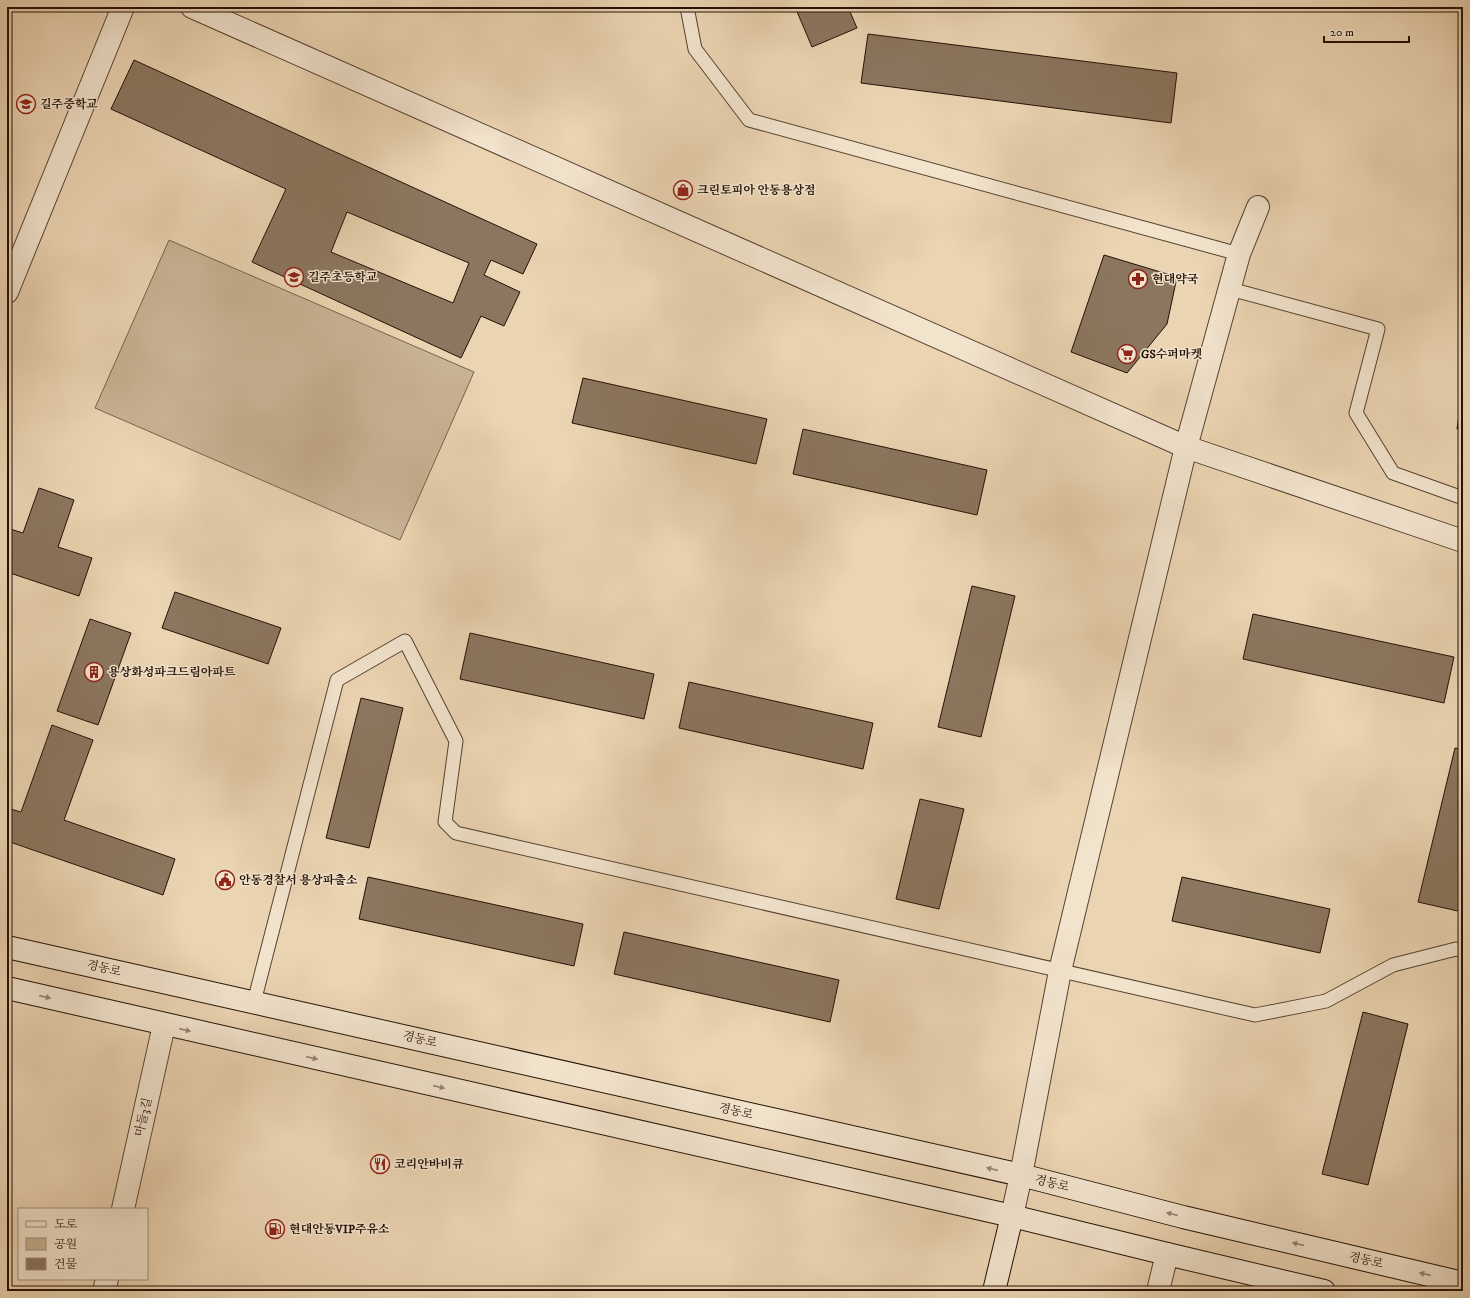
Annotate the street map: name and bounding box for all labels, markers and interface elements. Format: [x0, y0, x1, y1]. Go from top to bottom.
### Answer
scale bar [1324, 18, 1409, 44]
text: 20 m [1330, 25, 1354, 40]
school or university icon: 길주중학교 [15, 93, 37, 115]
place label: 길주중학교 [40, 97, 98, 112]
shop icon: 크린토피아 안동용상점 [672, 179, 694, 201]
place label: 크린토피아 안동용상점 [697, 183, 816, 198]
school or university icon: 길주초등학교 [283, 266, 305, 288]
pharmacy icon: 현대약국 [1127, 268, 1149, 290]
place label: 길주초등학교 [308, 270, 378, 285]
place label: 현대약국 [1152, 272, 1199, 287]
supermarket icon: GS수퍼마켓 [1116, 343, 1138, 365]
place label: GS수퍼마켓 [1141, 347, 1202, 362]
building icon: 용상화성파크드림아파트 [83, 661, 105, 683]
place label: 용상화성파크드림아파트 [108, 665, 236, 680]
public building icon: 안동경찰서 용상파출소 [214, 869, 236, 891]
place label: 안동경찰서 용상파출소 [239, 873, 358, 888]
street label: 경동로 [85, 957, 123, 980]
one-way arrow [39, 995, 51, 1001]
one-way arrow [179, 1027, 191, 1033]
street label: 경동로 [401, 1028, 439, 1051]
one-way arrow [306, 1056, 318, 1062]
one-way arrow [433, 1084, 445, 1090]
street label: 마들3길 [132, 1096, 155, 1138]
street label: 경동로 [717, 1100, 755, 1123]
restaurant icon: 코리안바비큐 [369, 1153, 391, 1175]
place label: 코리안바비큐 [394, 1157, 464, 1172]
one-way arrow [985, 1165, 998, 1171]
street label: 경동로 [1033, 1172, 1071, 1195]
legend [18, 1208, 148, 1280]
one-way arrow [1166, 1211, 1178, 1217]
text: 도로 [54, 1217, 78, 1232]
fuel station icon: 현대안동VIP주유소 [264, 1218, 286, 1240]
place label: 현대안동VIP주유소 [289, 1222, 390, 1237]
text: 공원 [54, 1237, 77, 1252]
one-way arrow [1292, 1240, 1305, 1246]
street label: 경동로 [1347, 1249, 1385, 1272]
text: 건물 [54, 1257, 78, 1272]
one-way arrow [1419, 1270, 1431, 1276]

